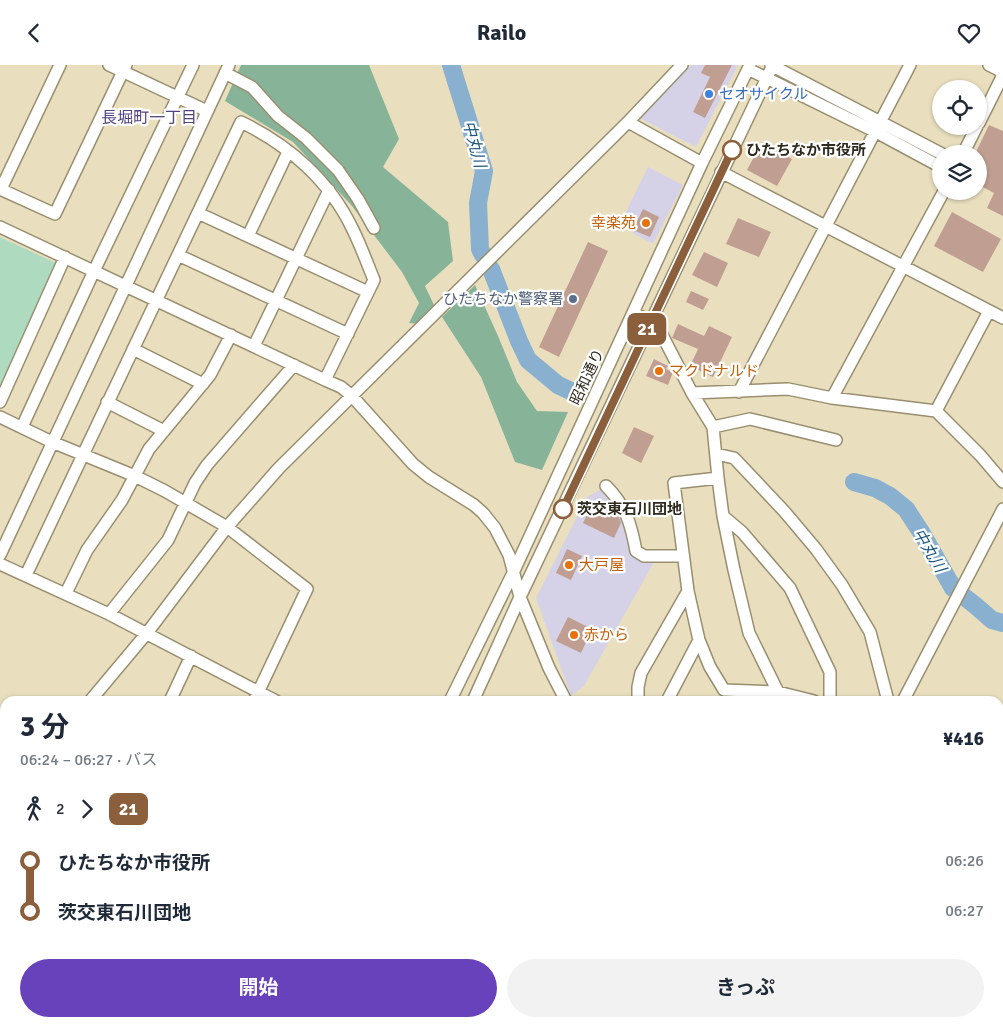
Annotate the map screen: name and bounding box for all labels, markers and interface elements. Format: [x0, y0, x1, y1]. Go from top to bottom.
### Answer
icon: back [20, 19, 48, 47]
text: Railo [477, 19, 526, 46]
icon: heart [955, 19, 983, 47]
map controls [932, 80, 987, 200]
button: locate [932, 80, 987, 135]
place label: セオサイクル [719, 85, 808, 103]
marker: セオサイクル [703, 88, 715, 100]
district label: 長堀町一丁目 [101, 108, 197, 128]
water label: 中丸川 [458, 118, 490, 172]
marker: ひたちなか市役所 [722, 140, 742, 160]
place label: ひたちなか市役所 [746, 141, 866, 159]
button: layers [932, 145, 987, 200]
place label: 幸楽苑 [591, 214, 636, 232]
marker: 幸楽苑 [640, 217, 652, 229]
place label: ひたちなか警察署 [443, 290, 563, 308]
marker: ひたちなか警察署 [567, 293, 579, 305]
line badge: 21 [624, 313, 670, 345]
text: 21 [637, 318, 657, 340]
street label: 昭和通り [566, 346, 608, 408]
place label: マクドナルド [669, 362, 759, 380]
marker: マクドナルド [653, 365, 665, 377]
marker: 茨交東石川団地 [553, 499, 573, 519]
place label: 茨交東石川団地 [577, 500, 682, 518]
water label: 中丸川 [908, 525, 951, 578]
place label: 大戸屋 [579, 556, 624, 574]
marker: 大戸屋 [563, 559, 575, 571]
place label: 赤から [584, 626, 629, 644]
marker: 赤から [568, 629, 580, 641]
text: 3 分 [20, 710, 69, 744]
text: ¥416 [943, 727, 984, 751]
text: 06:24 – 06:27 · バス [20, 750, 157, 770]
icon: walk [20, 795, 48, 823]
icon: forward [73, 795, 101, 823]
text: 21 [119, 798, 138, 820]
text: 2 [56, 799, 65, 819]
text: ひたちなか市役所 [58, 851, 210, 875]
text: 06:26 [945, 851, 984, 871]
text: 茨交東石川団地 [58, 901, 191, 925]
text: 06:27 [945, 901, 984, 921]
button: 開始 [20, 959, 497, 1017]
button: きっぷ [507, 959, 984, 1017]

